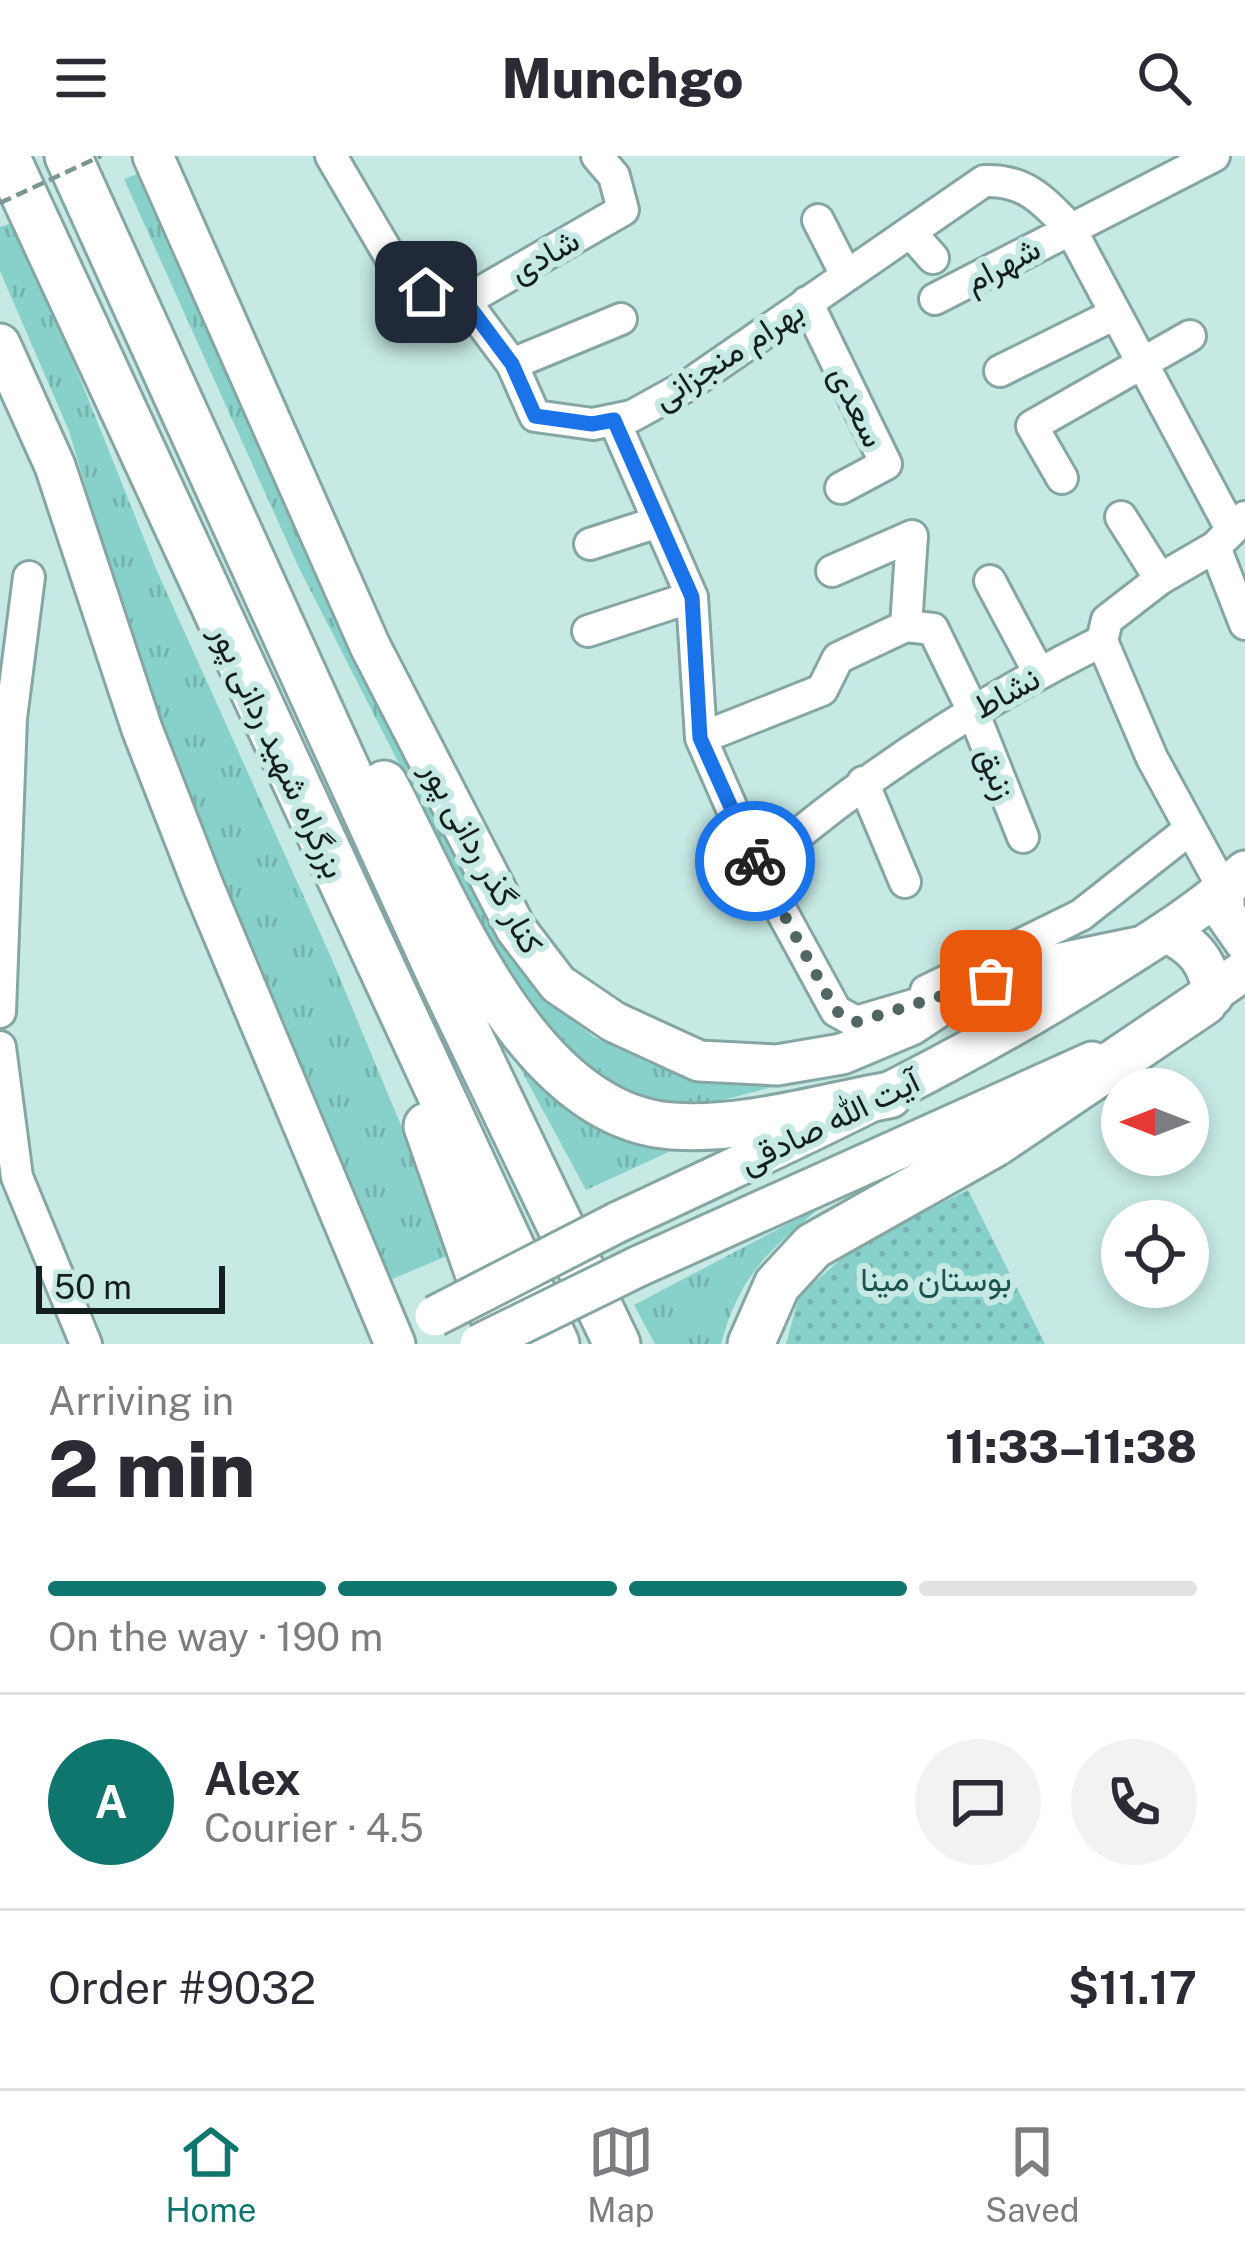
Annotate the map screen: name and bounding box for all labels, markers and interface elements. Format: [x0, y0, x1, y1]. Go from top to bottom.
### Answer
icon: menu [48, 45, 114, 111]
icon: search [1131, 45, 1197, 111]
text: Munchgo [501, 47, 744, 110]
street label: شادی [503, 220, 586, 291]
street label: شهرام [958, 228, 1048, 302]
pin [375, 241, 477, 343]
icon: home [393, 259, 459, 325]
street label: بهرام منجزانی [645, 291, 812, 419]
street label: سعدی [821, 359, 894, 453]
street label: بزرگراه شهید ردانی پور [200, 617, 354, 886]
street label: نشاط [966, 658, 1046, 726]
street label: زنبق [968, 741, 1025, 806]
street label: کنار گذر ردانی پور [410, 753, 552, 962]
courier [695, 801, 815, 921]
icon: bike [722, 828, 788, 894]
pin [940, 930, 1042, 1032]
icon: bag [958, 948, 1024, 1014]
street label: آیت الله صادقی [733, 1060, 927, 1182]
north arrow [1101, 1068, 1209, 1176]
map controls [1101, 1068, 1209, 1308]
button: locate [1101, 1200, 1209, 1308]
scale bar [36, 1260, 225, 1313]
park label: بوستان مینا [860, 1260, 1012, 1300]
text: 50 m [54, 1268, 132, 1306]
text: Arriving in [48, 1378, 234, 1424]
text: 11:33–11:38 [945, 1420, 1197, 1473]
text: 2 min [48, 1423, 255, 1515]
text: On the way · 190 m [48, 1614, 383, 1660]
button: chat [915, 1739, 1041, 1865]
button: phone [1071, 1739, 1197, 1865]
text: Alex [204, 1752, 301, 1805]
text: A [95, 1775, 127, 1828]
text: Courier · 4.5 [204, 1805, 424, 1851]
text: Order #9032 [48, 1961, 316, 2014]
text: $11.17 [1068, 1961, 1197, 2014]
tab: Home [165, 2119, 256, 2229]
tab: Map [587, 2119, 654, 2229]
tab: Saved [985, 2119, 1080, 2229]

